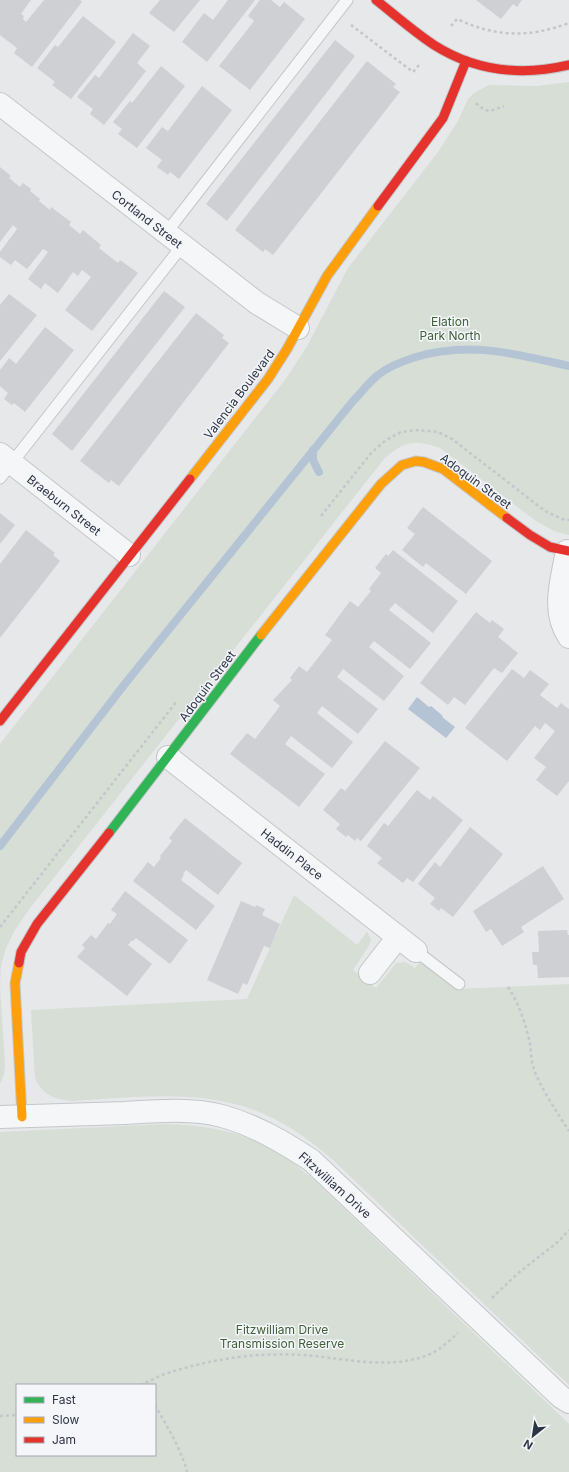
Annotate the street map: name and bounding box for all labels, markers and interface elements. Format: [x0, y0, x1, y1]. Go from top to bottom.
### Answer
street label: Cortland Street [109, 187, 186, 251]
park label: Elation Park North [419, 314, 481, 343]
street label: Valencia Boulevard [200, 346, 278, 442]
street label: Adoquin Street [437, 450, 515, 512]
street label: Braeburn Street [24, 472, 104, 539]
street label: Adoquin Street [176, 648, 238, 724]
street label: Haddin Place [258, 825, 326, 883]
street label: Fitzwilliam Drive [296, 1149, 374, 1221]
park label: Fitzwilliam Drive Transmission Reserve [220, 1322, 344, 1351]
legend [16, 1384, 156, 1456]
text: Fast [52, 1392, 76, 1407]
text: Slow [52, 1412, 80, 1427]
north arrow [513, 1416, 553, 1456]
text: Jam [52, 1432, 76, 1447]
text: N [521, 1437, 535, 1453]

